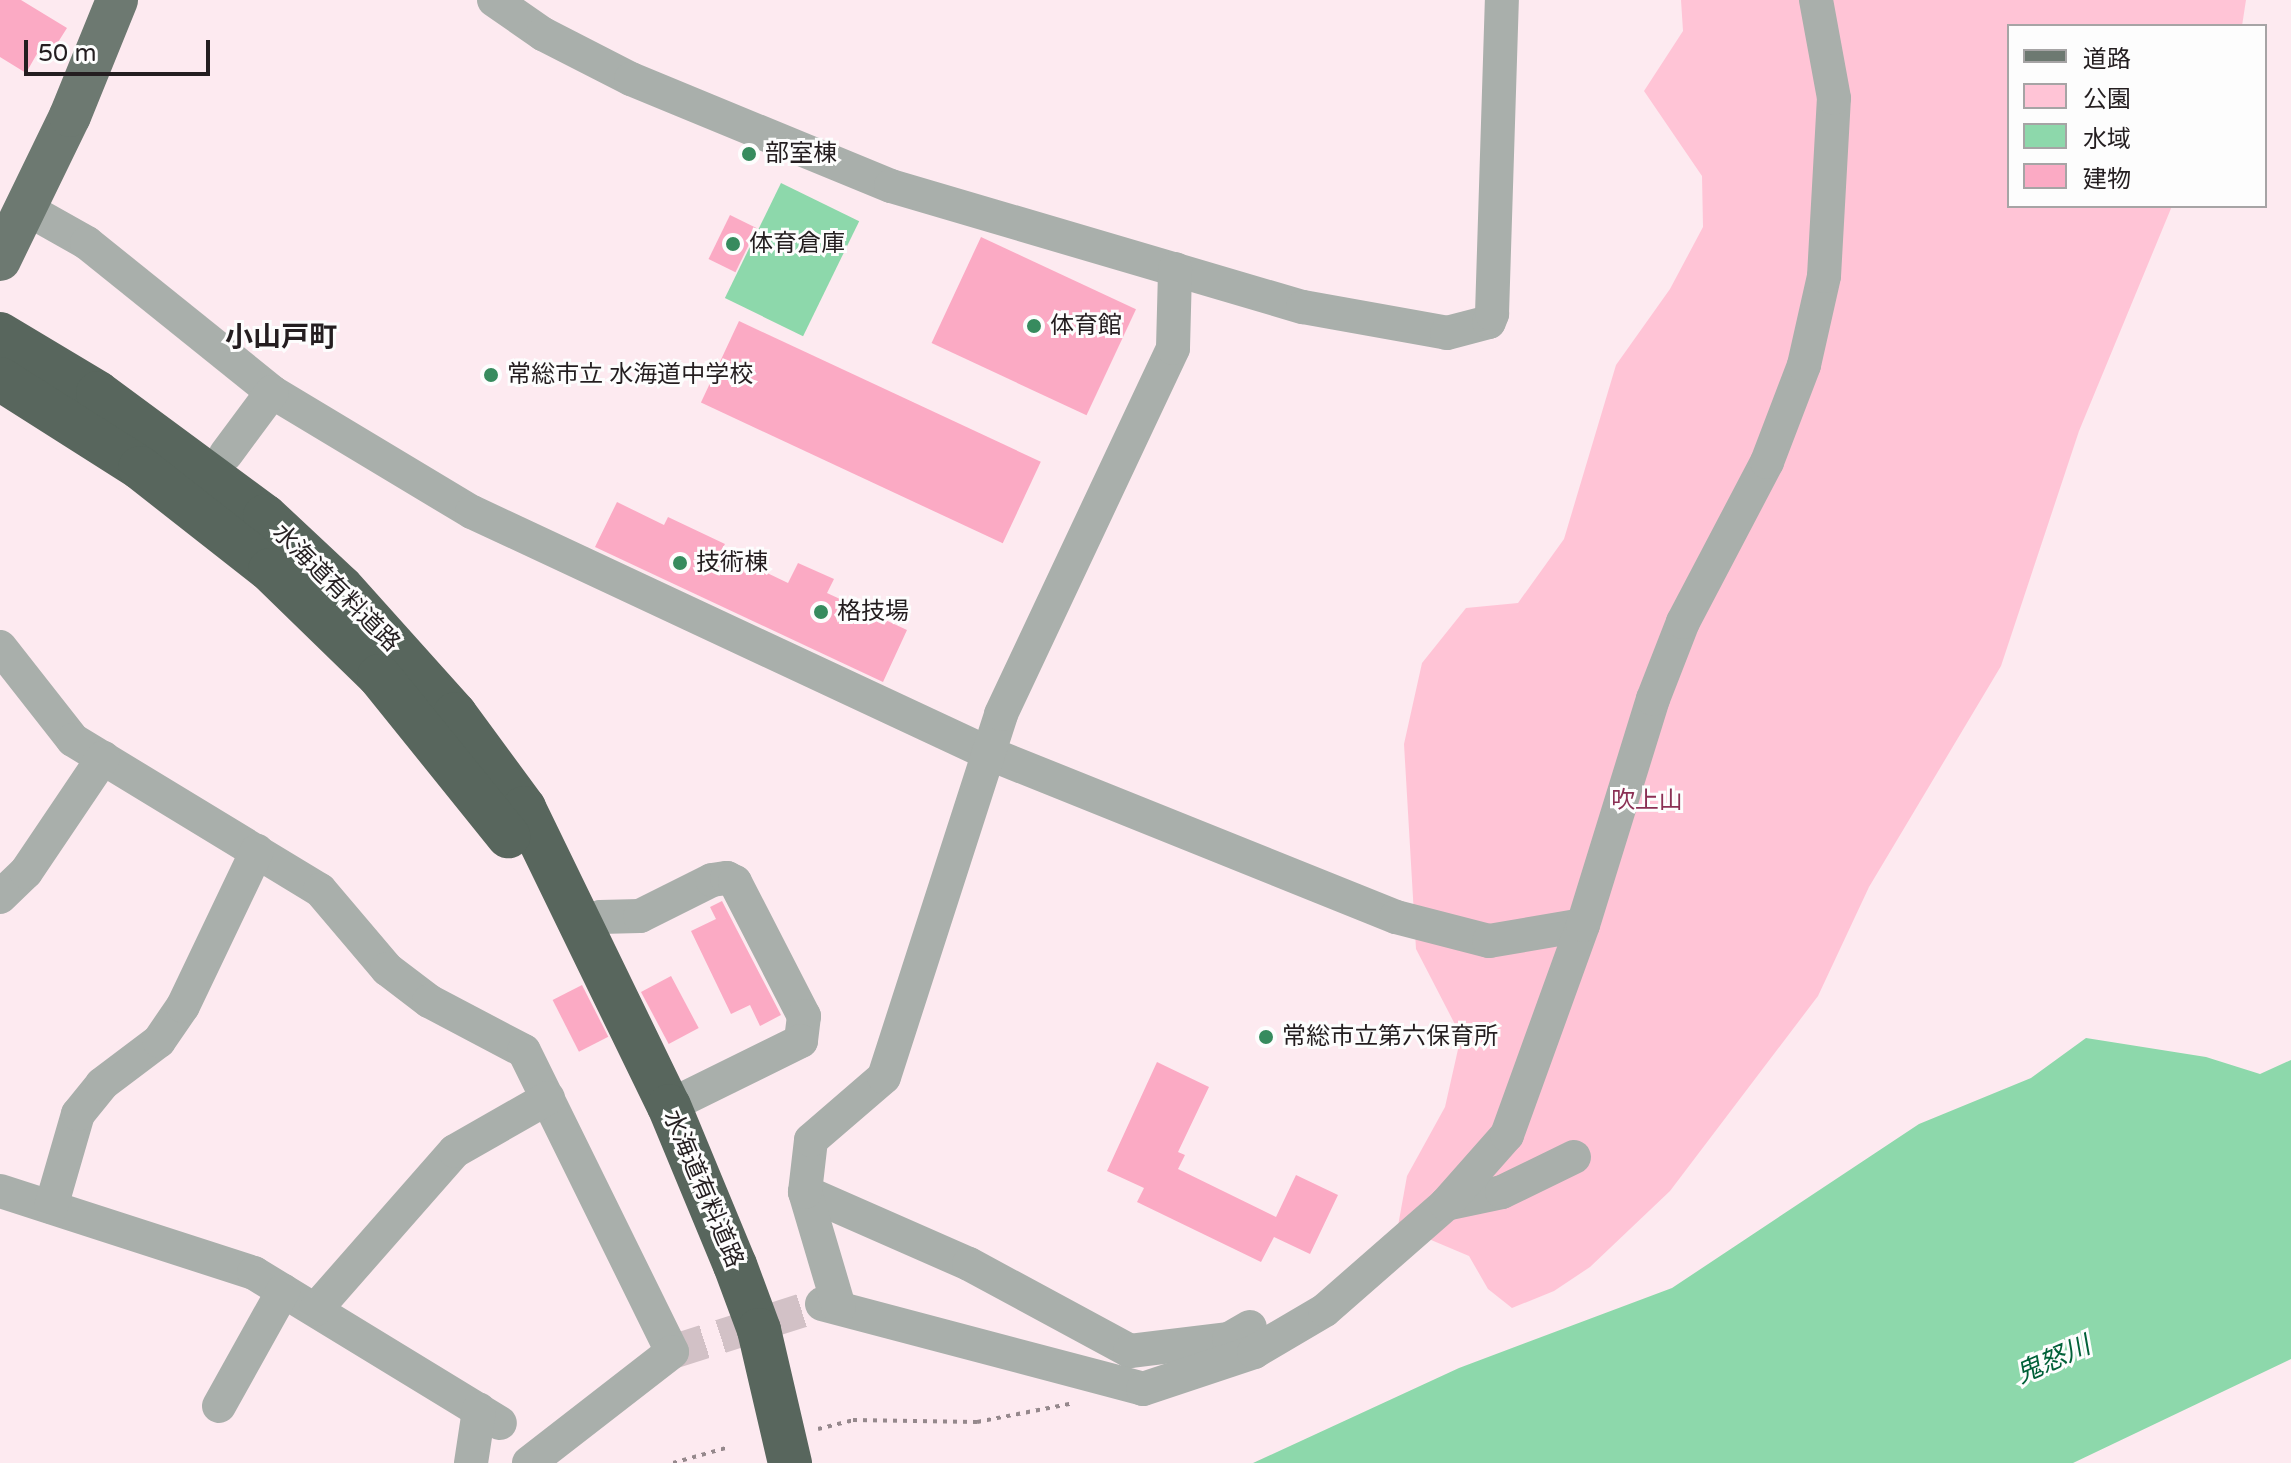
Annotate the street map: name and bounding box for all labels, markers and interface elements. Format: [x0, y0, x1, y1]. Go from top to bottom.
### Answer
scale bar [28, 24, 214, 74]
legend [2007, 24, 2267, 208]
text: 50 m [38, 39, 96, 68]
text: 道路 [2083, 45, 2131, 74]
text: 公園 [2083, 85, 2131, 114]
text: 水域 [2083, 125, 2131, 154]
place label: 部室棟 [765, 140, 837, 168]
marker: 部室棟 [740, 145, 758, 163]
text: 建物 [2083, 165, 2131, 194]
place label: 体育倉庫 [749, 230, 845, 258]
marker: 体育倉庫 [724, 235, 742, 253]
place label: 体育館 [1050, 312, 1122, 340]
marker: 体育館 [1025, 317, 1043, 335]
district label: 小山戸町 [225, 320, 337, 354]
place label: 常総市立 水海道中学校 [507, 361, 753, 389]
marker: 常総市立 水海道中学校 [482, 366, 500, 384]
street label: 水海道有料道路 [266, 518, 406, 658]
place label: 技術棟 [696, 549, 768, 577]
marker: 技術棟 [671, 554, 689, 572]
place label: 格技場 [837, 598, 909, 626]
marker: 格技場 [812, 603, 830, 621]
park label: 吹上山 [1611, 787, 1683, 815]
place label: 常総市立第六保育所 [1282, 1023, 1498, 1051]
marker: 常総市立第六保育所 [1257, 1028, 1275, 1046]
street label: 水海道有料道路 [657, 1106, 749, 1272]
water label: 鬼怒川 [2011, 1330, 2095, 1390]

